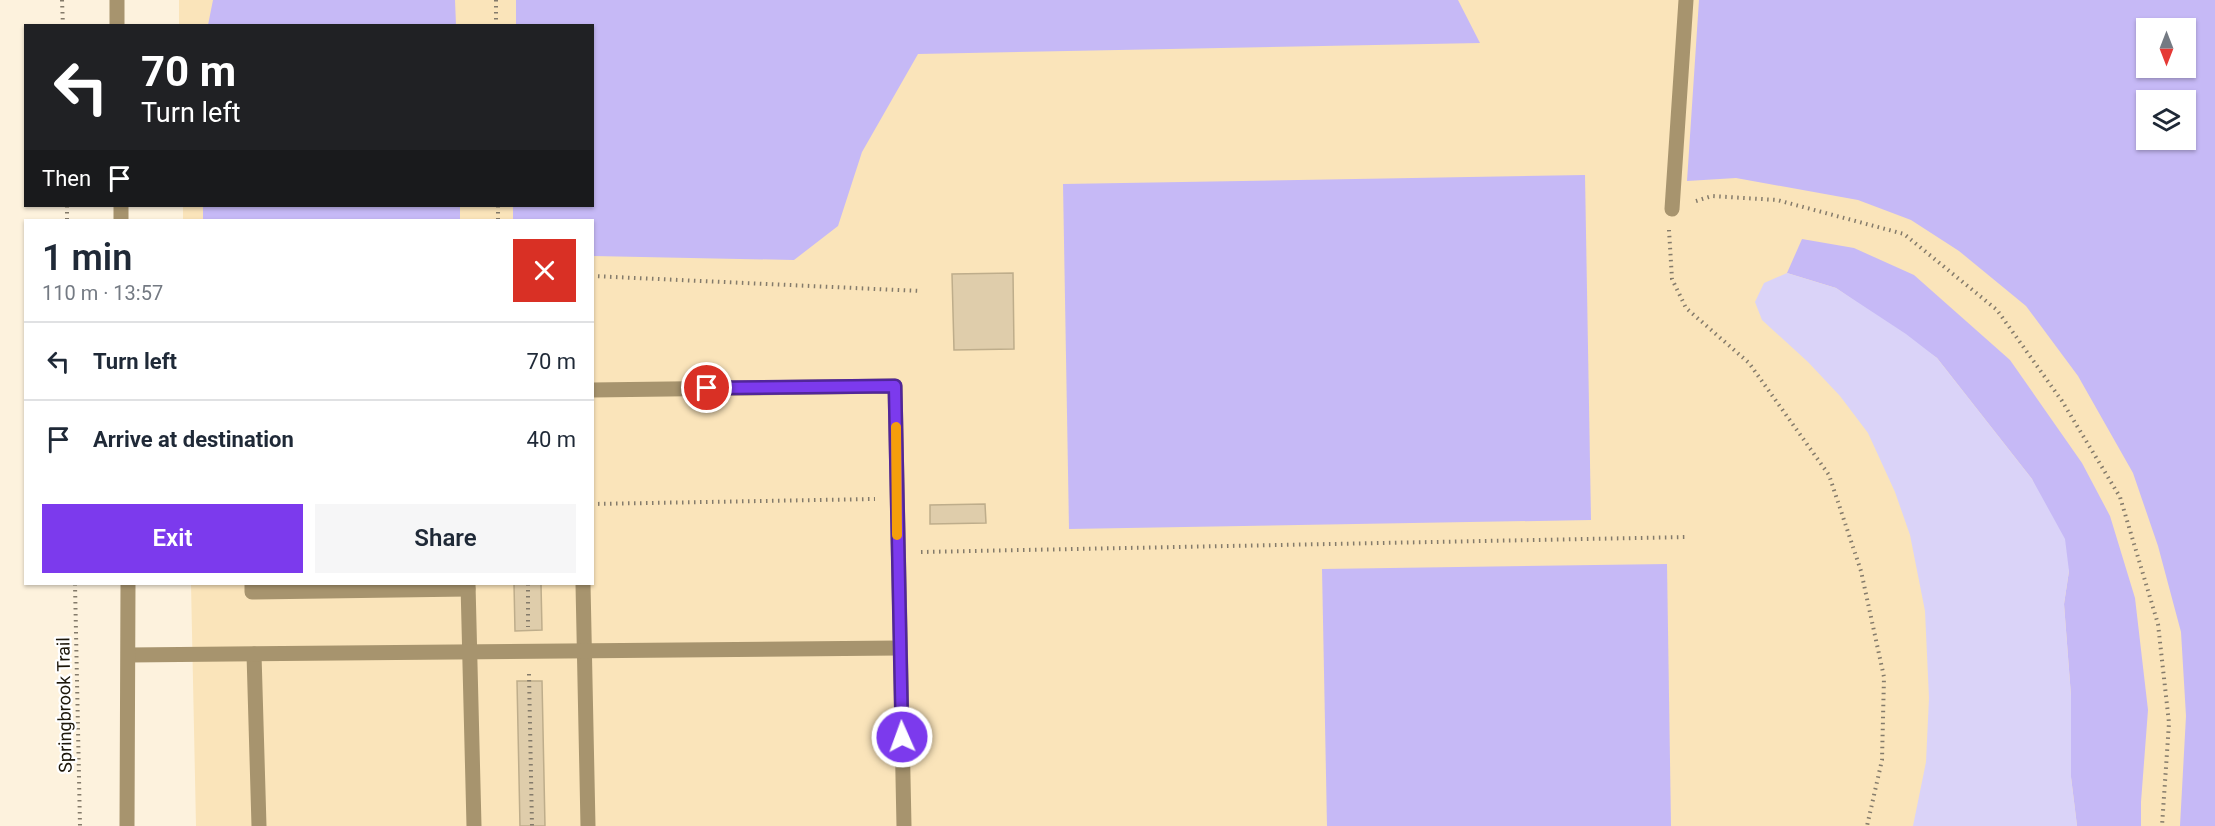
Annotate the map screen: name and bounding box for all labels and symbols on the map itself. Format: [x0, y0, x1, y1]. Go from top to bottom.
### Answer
north arrow [2136, 18, 2196, 78]
pin [681, 362, 732, 413]
street label: Springbrook Trail [52, 637, 76, 773]
position arrow [870, 705, 934, 769]

